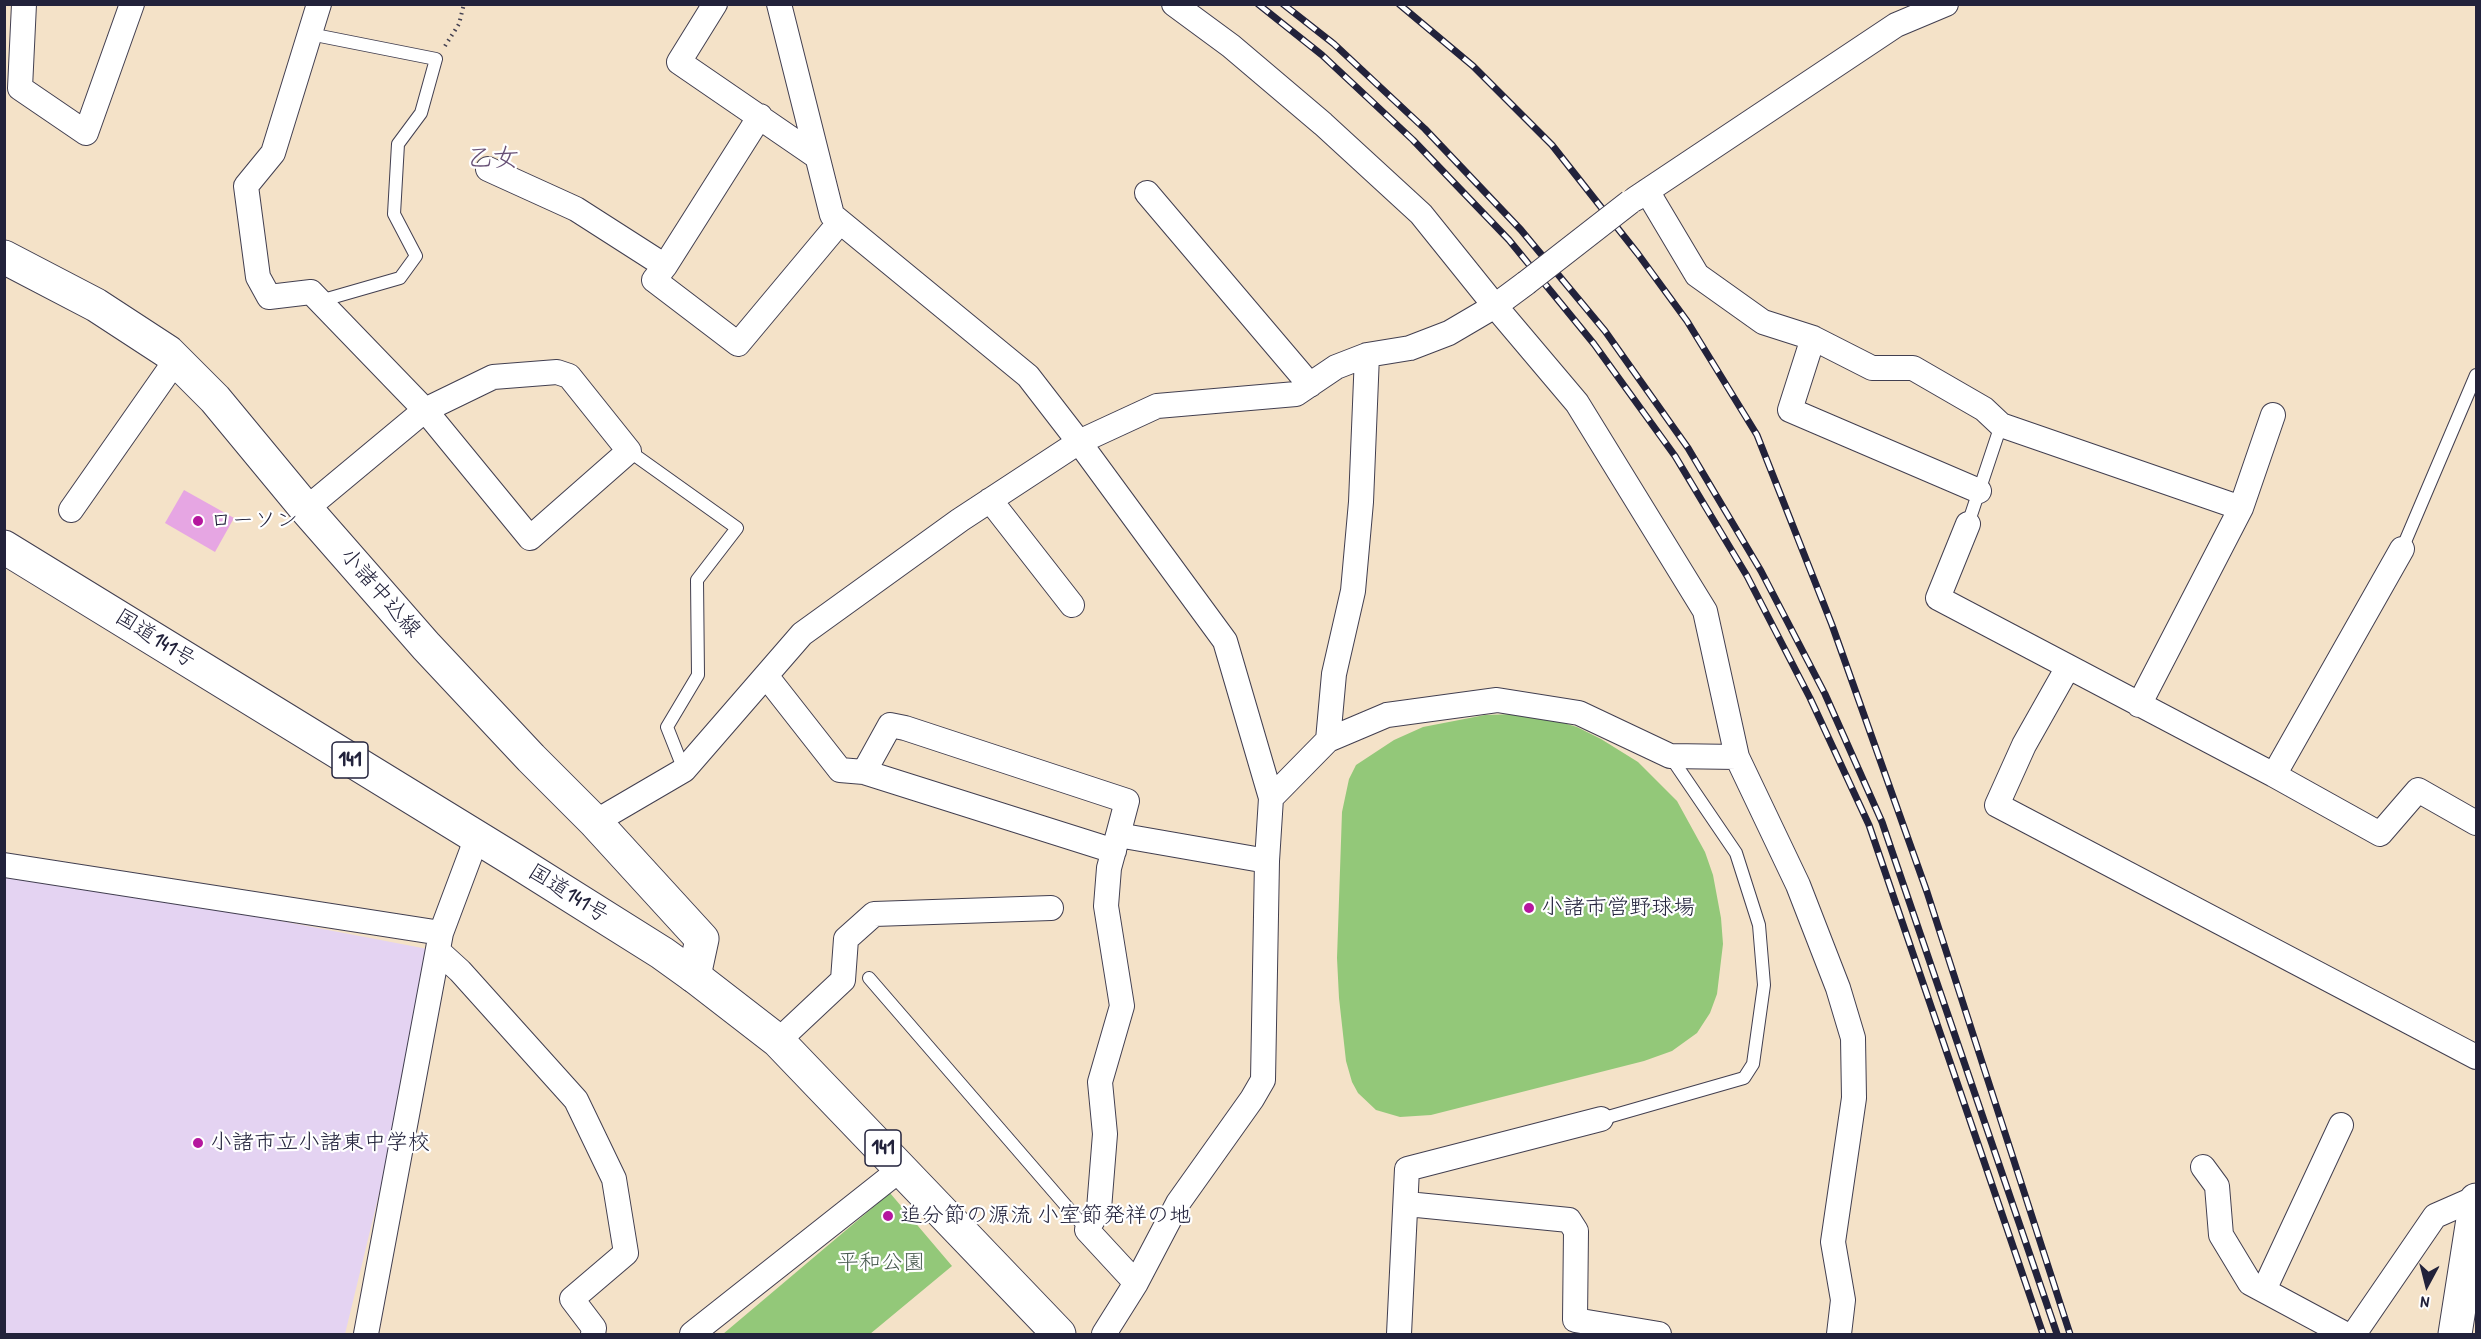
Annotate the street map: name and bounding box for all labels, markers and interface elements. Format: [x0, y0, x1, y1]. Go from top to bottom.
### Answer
district label: 乙女 [467, 143, 519, 175]
place label: ローソン [210, 508, 298, 534]
marker: ローソン [191, 514, 205, 528]
street label: 小諸中込線 [334, 543, 426, 643]
street label: 国道141号 [110, 604, 200, 674]
road number: 141 [332, 742, 368, 778]
street label: 国道141号 [523, 859, 613, 929]
place label: 小諸市営野球場 [1541, 895, 1695, 921]
marker: 小諸市営野球場 [1522, 901, 1536, 915]
place label: 小諸市立小諸東中学校 [210, 1130, 430, 1156]
road number: 141 [865, 1130, 901, 1166]
marker: 小諸市立小諸東中学校 [191, 1136, 205, 1150]
place label: 追分節の源流 小室節発祥の地 [900, 1203, 1191, 1229]
marker: 追分節の源流 小室節発祥の地 [881, 1209, 895, 1223]
park label: 平和公園 [837, 1250, 925, 1276]
north arrow [2397, 1255, 2457, 1315]
text: N [2419, 1291, 2430, 1314]

